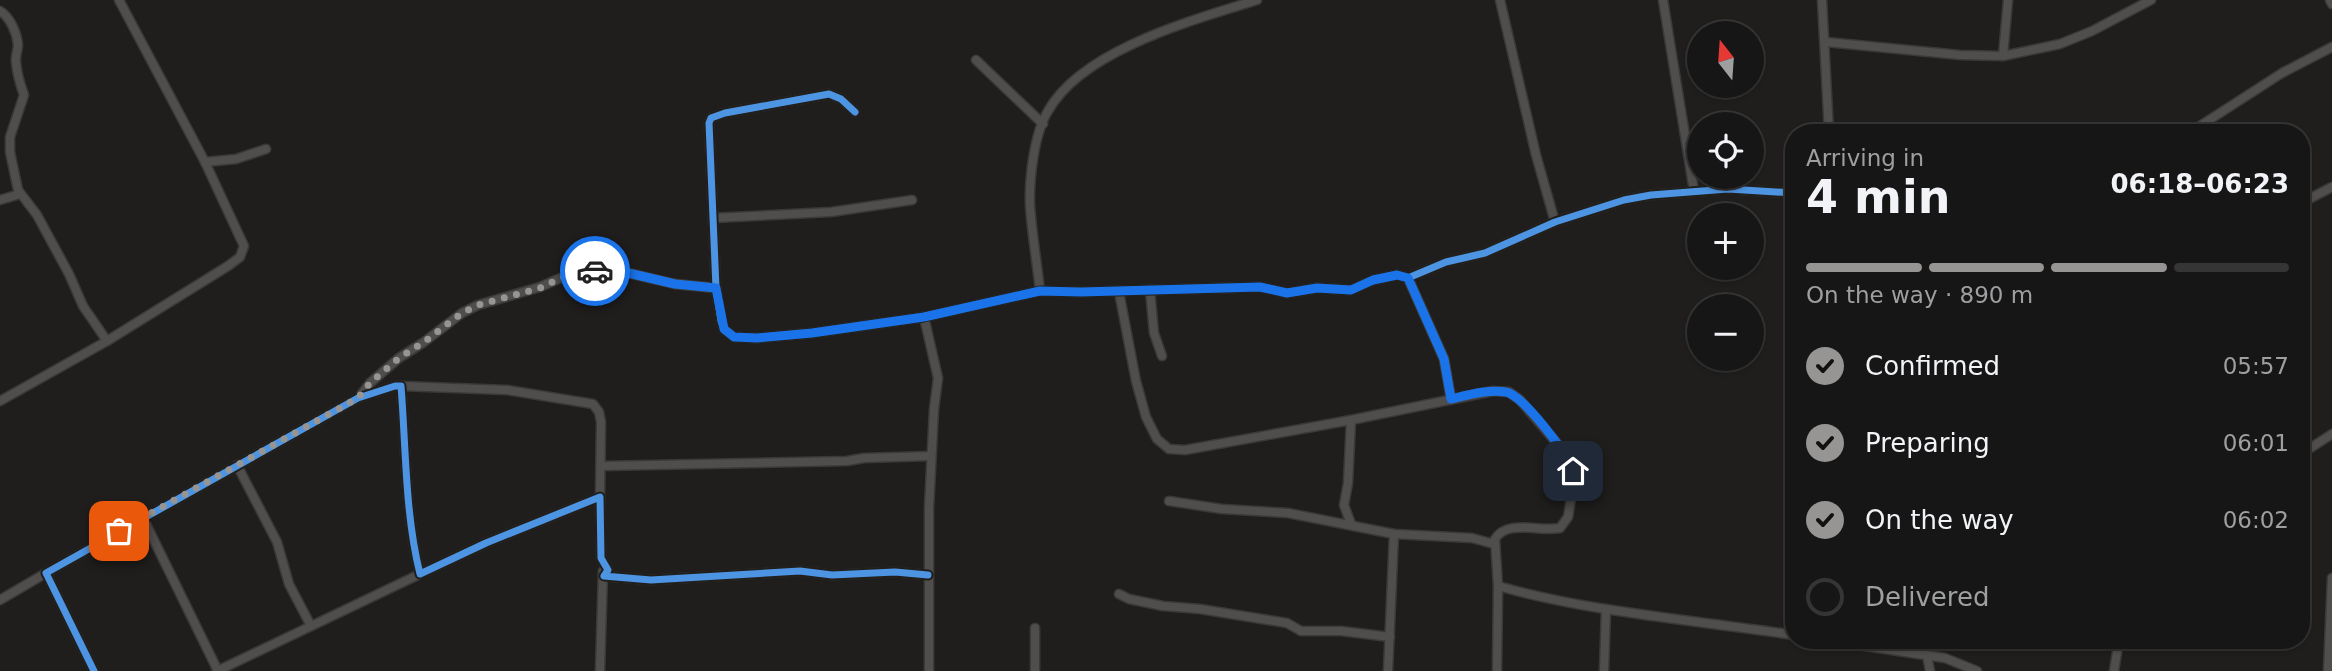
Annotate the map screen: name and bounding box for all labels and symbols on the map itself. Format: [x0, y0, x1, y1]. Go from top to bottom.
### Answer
north arrow [1687, 21, 1764, 98]
courier [560, 236, 630, 306]
pin [1543, 441, 1603, 501]
pin [89, 501, 149, 561]

